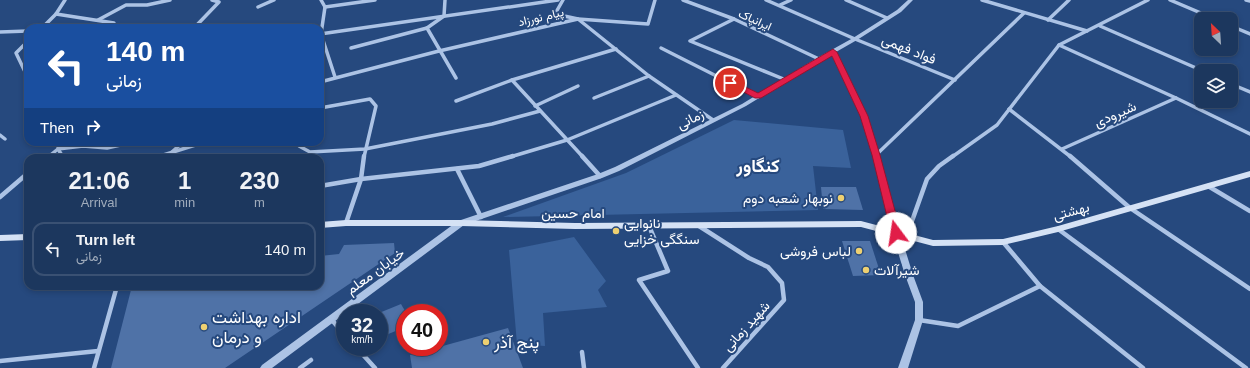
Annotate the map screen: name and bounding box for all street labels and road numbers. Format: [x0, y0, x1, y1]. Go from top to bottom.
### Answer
street label: پیام نورزاد [517, 5, 566, 30]
street label: ایرانپاک [736, 6, 774, 34]
street label: فواد فهمی [879, 31, 938, 68]
street label: شیرودی [1091, 98, 1139, 131]
street label: زمانی [674, 105, 707, 133]
street label: بهشتی [1051, 198, 1091, 224]
street label: امام حسین [541, 205, 605, 222]
street label: خیابان معلم [343, 245, 408, 298]
street label: شهید زمانی [719, 297, 774, 355]

